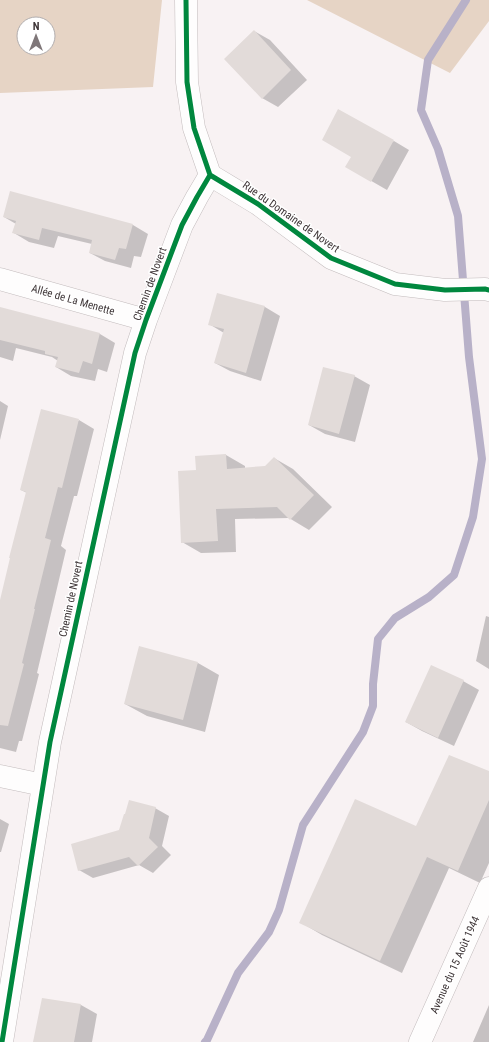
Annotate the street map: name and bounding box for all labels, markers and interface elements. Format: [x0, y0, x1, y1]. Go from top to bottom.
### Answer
north arrow [16, 16, 56, 56]
text: N [33, 20, 40, 33]
street label: Rue du Domaine de Novert [240, 179, 342, 255]
street label: Chemin de Novert [131, 245, 169, 323]
street label: Allée de La Menette [30, 282, 116, 318]
street label: Chemin de Novert [57, 560, 85, 638]
street label: Avenue du 15 Août 1944 [428, 914, 483, 1016]

